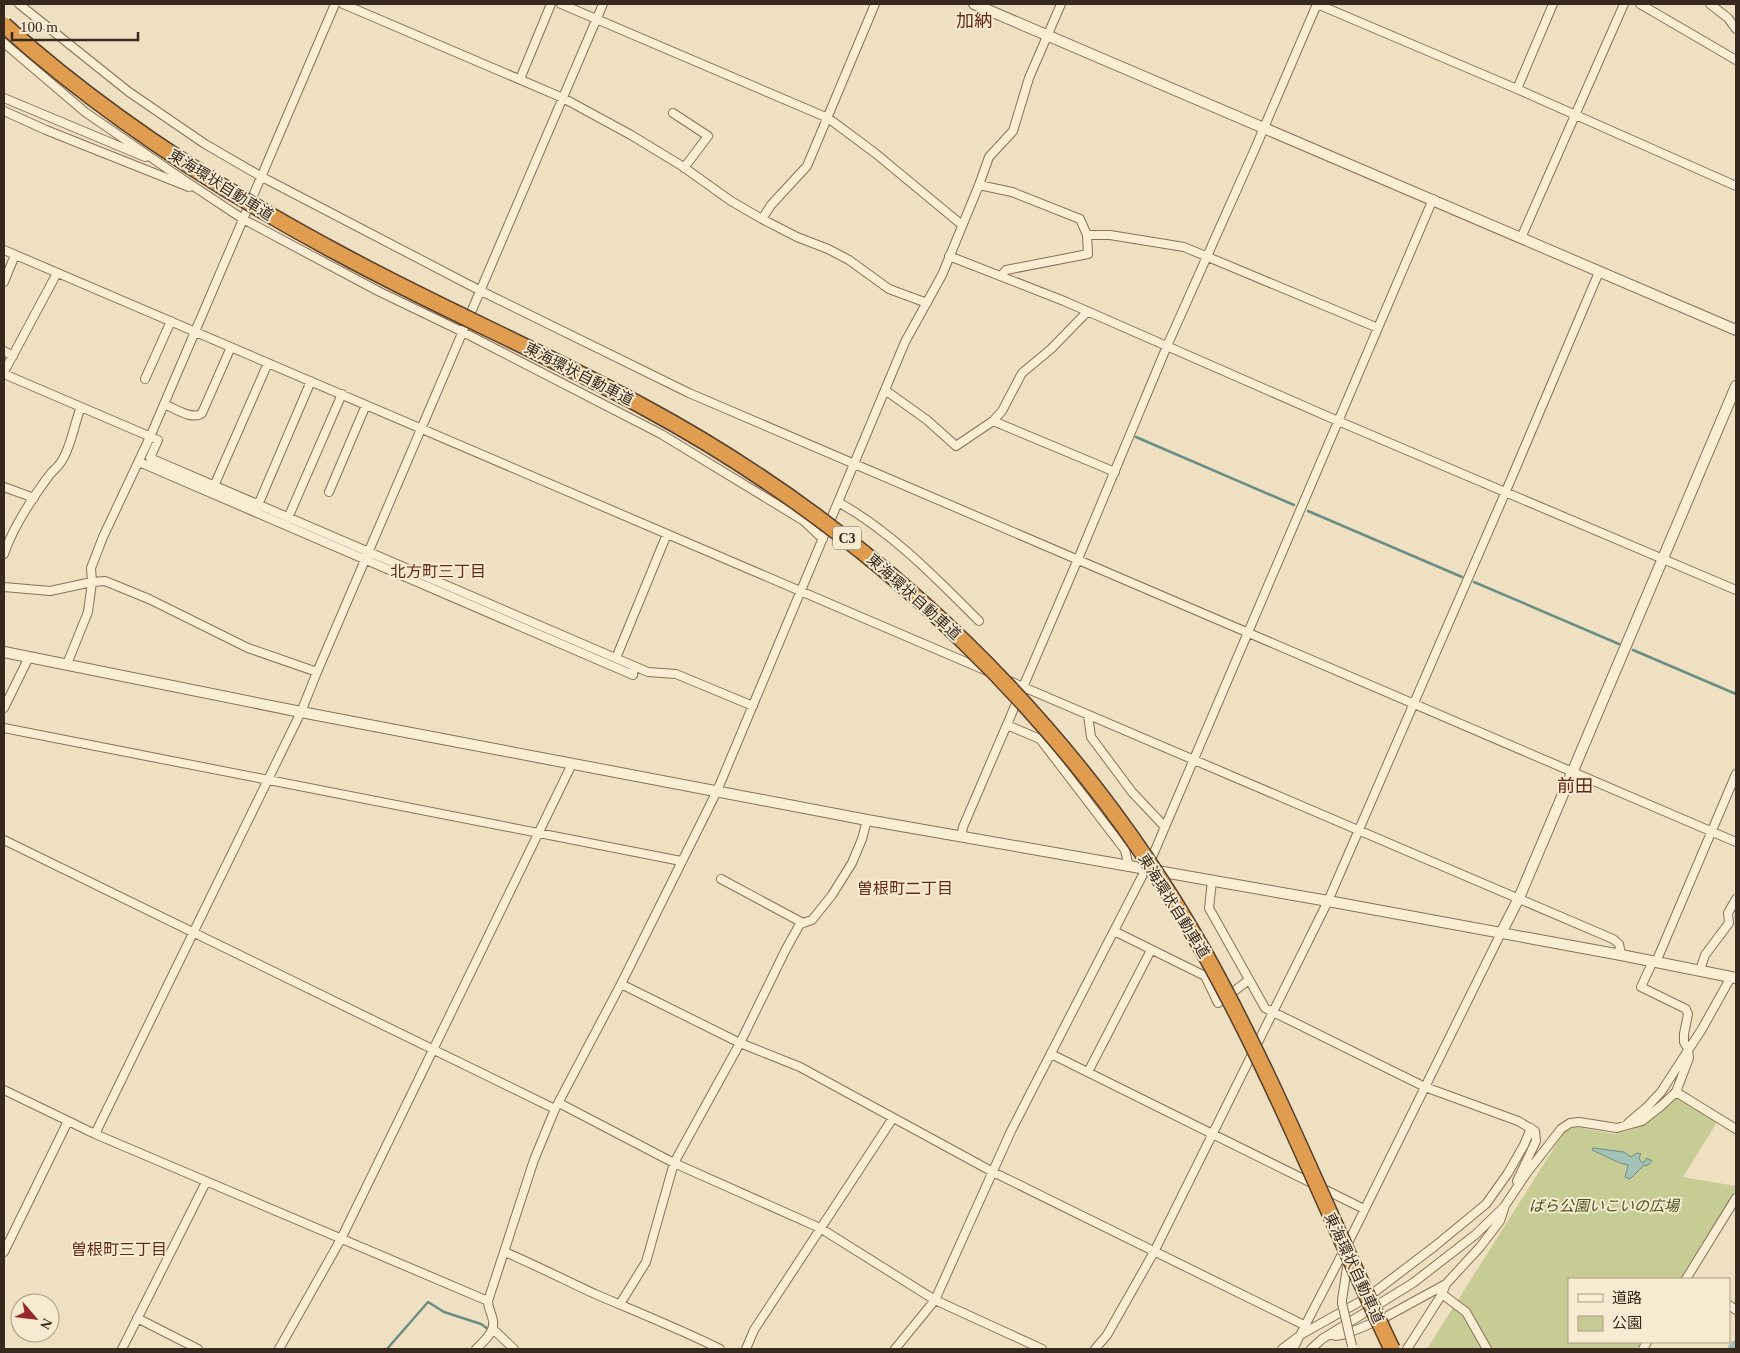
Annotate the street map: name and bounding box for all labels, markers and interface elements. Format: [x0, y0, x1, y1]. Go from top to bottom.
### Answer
scale bar [12, 10, 139, 42]
district label: 加納 [956, 11, 992, 31]
text: 100 m [20, 19, 58, 35]
street label: 東海環状自動車道 [166, 146, 277, 224]
street label: 東海環状自動車道 [522, 339, 637, 408]
road number: C3 [833, 526, 861, 550]
street label: 東海環状自動車道 [864, 550, 965, 643]
district label: 北方町三丁目 [390, 563, 486, 580]
district label: 前田 [1557, 776, 1593, 796]
street label: 東海環状自動車道 [1135, 850, 1213, 961]
district label: 曽根町二丁目 [857, 880, 953, 897]
park label: ばら公園いこいの広場 [1529, 1198, 1681, 1214]
street label: 東海環状自動車道 [1321, 1210, 1388, 1326]
district label: 曽根町三丁目 [71, 1241, 167, 1258]
legend [1568, 1278, 1730, 1343]
text: 道路 [1612, 1290, 1642, 1306]
north arrow [10, 1293, 60, 1343]
text: 公園 [1612, 1315, 1642, 1331]
text: N [37, 1316, 55, 1332]

